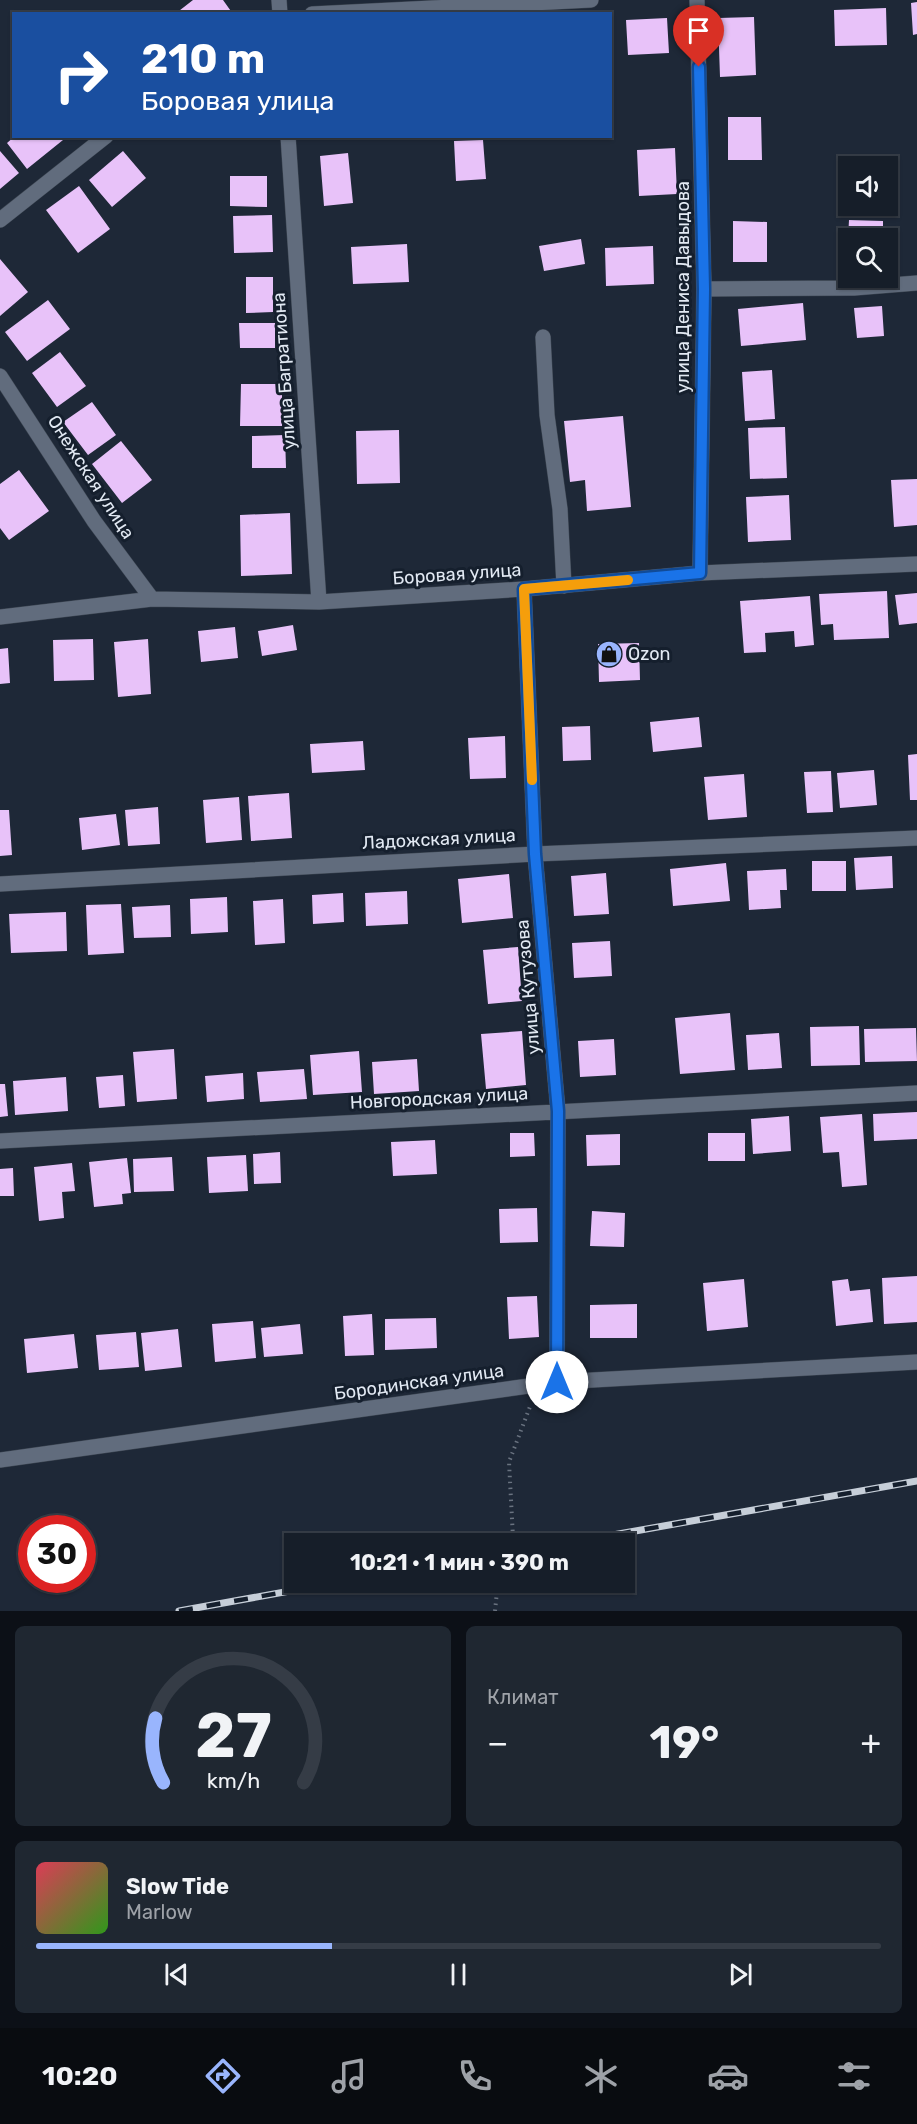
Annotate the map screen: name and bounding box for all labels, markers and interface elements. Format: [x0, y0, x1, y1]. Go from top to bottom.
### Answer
pin [673, 5, 724, 67]
icon: arrive [682, 14, 715, 47]
text: 210 m [141, 34, 265, 84]
icon: right [42, 36, 120, 114]
text: Боровая улица [141, 85, 334, 117]
map controls [838, 156, 898, 288]
button: sound [838, 156, 898, 216]
street label: улица Дениса Давыдова [672, 181, 694, 393]
button: search [838, 228, 898, 288]
street label: улица Багратиона [268, 292, 300, 450]
street label: Онежская улица [43, 411, 139, 543]
street label: Боровая улица [392, 559, 522, 589]
shop icon: Ozon [594, 639, 624, 669]
place label: Ozon [628, 643, 670, 665]
street label: Ладожская улица [362, 824, 516, 854]
street label: улица Кутузова [511, 919, 545, 1055]
street label: Новгородская улица [349, 1082, 529, 1114]
position arrow [525, 1350, 589, 1414]
street label: Бородинская улица [333, 1359, 505, 1405]
speed limit sign: 30 [18, 1515, 96, 1593]
text: 10:21 · 1 мин · 390 m [350, 1549, 569, 1576]
text: Климат [487, 1685, 559, 1709]
text: 27 [195, 1699, 271, 1773]
text: 19° [650, 1716, 719, 1769]
text: − [487, 1723, 508, 1762]
text: + [860, 1723, 881, 1762]
text: km/h [206, 1768, 260, 1793]
text: Slow Tide [126, 1873, 229, 1900]
text: Marlow [126, 1900, 193, 1924]
icon: previous [160, 1958, 193, 1991]
icon: pause [442, 1958, 475, 1991]
icon: next [724, 1958, 757, 1991]
icon: directions [202, 2055, 244, 2097]
icon: music [328, 2055, 370, 2097]
icon: phone [454, 2055, 496, 2097]
icon: climate [580, 2055, 622, 2097]
icon: car [707, 2055, 749, 2097]
icon: filters [833, 2055, 875, 2097]
text: 10:20 [42, 2060, 118, 2092]

